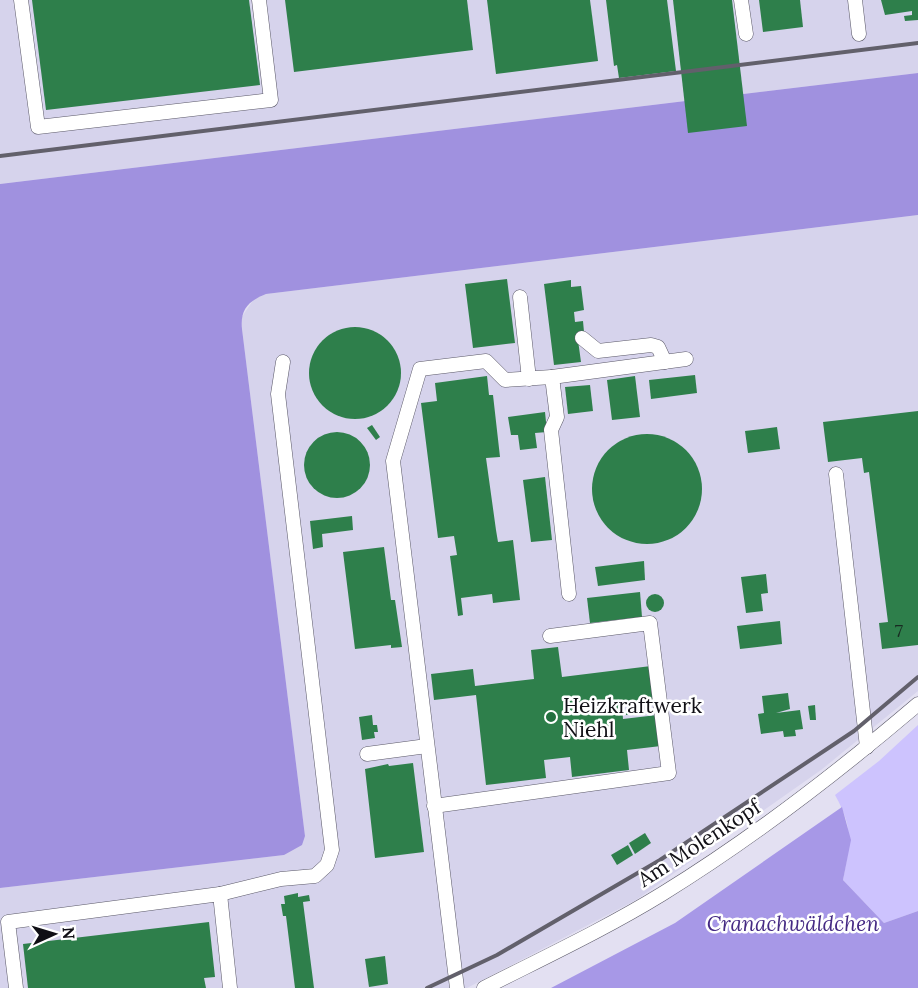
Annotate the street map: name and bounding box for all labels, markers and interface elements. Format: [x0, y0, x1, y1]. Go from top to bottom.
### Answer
house number: 7 [895, 619, 903, 642]
place label: Heizkraftwerk Niehl [563, 692, 703, 743]
marker: Heizkraftwerk Niehl [544, 710, 558, 724]
street label: Am Molenkopf [631, 792, 767, 893]
north arrow [24, 904, 84, 964]
park label: Cranachwäldchen [707, 910, 879, 937]
text: N [59, 926, 79, 940]

